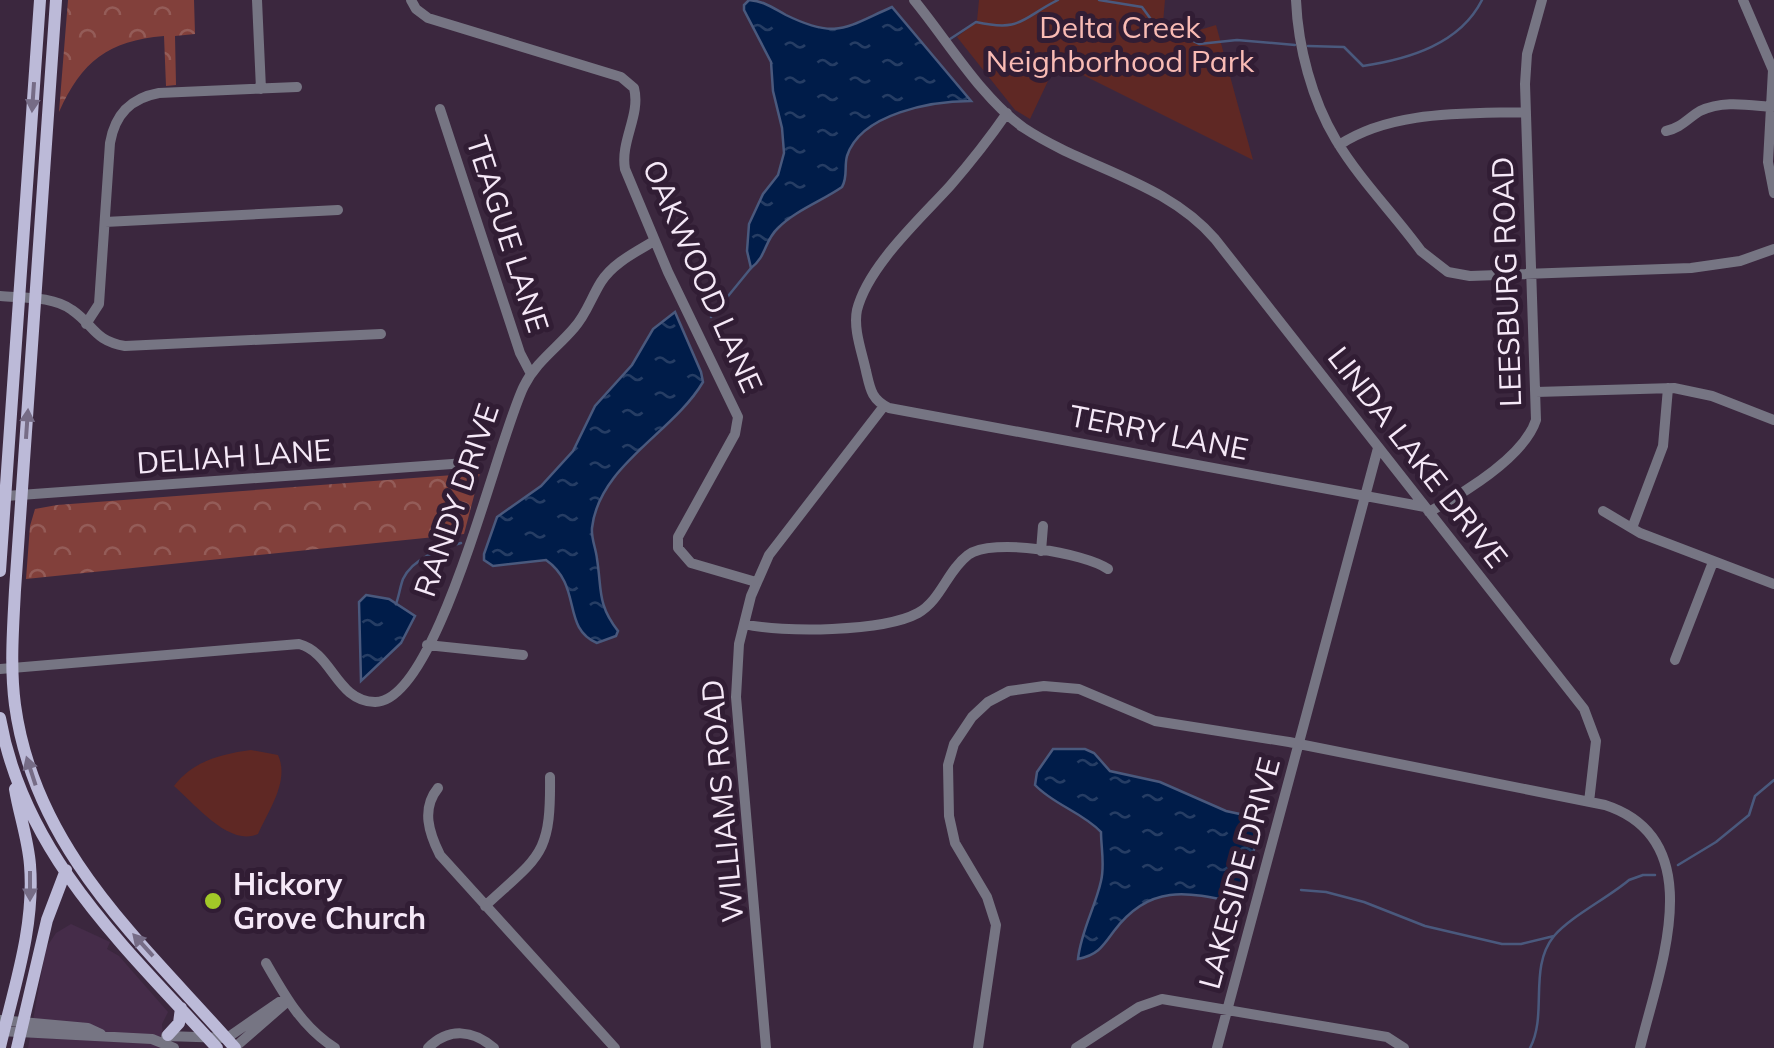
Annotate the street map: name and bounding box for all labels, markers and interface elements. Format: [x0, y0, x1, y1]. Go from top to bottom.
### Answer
park label: Delta Creek Neighborhood Park [986, 8, 1255, 80]
one-way arrow [25, 82, 41, 114]
street label: TEAGUE LANE [458, 131, 558, 337]
street label: OAKWOOD LANE [635, 154, 771, 398]
street label: LEESBURG ROAD [1483, 156, 1529, 408]
street label: LINDA LAKE DRIVE [1320, 339, 1516, 575]
street label: TERRY LANE [1067, 396, 1251, 468]
street label: RANDY DRIVE [405, 399, 507, 601]
one-way arrow [19, 407, 35, 439]
street label: DELIAH LANE [135, 430, 333, 482]
street label: WILLIAMS ROAD [692, 678, 752, 924]
street label: LAKESIDE DRIVE [1190, 753, 1288, 993]
one-way arrow [22, 755, 37, 785]
place label: Hickory Grove Church [233, 865, 426, 937]
one-way arrow [22, 871, 38, 903]
marker: Hickory Grove Church [202, 890, 224, 912]
one-way arrow [132, 933, 154, 958]

